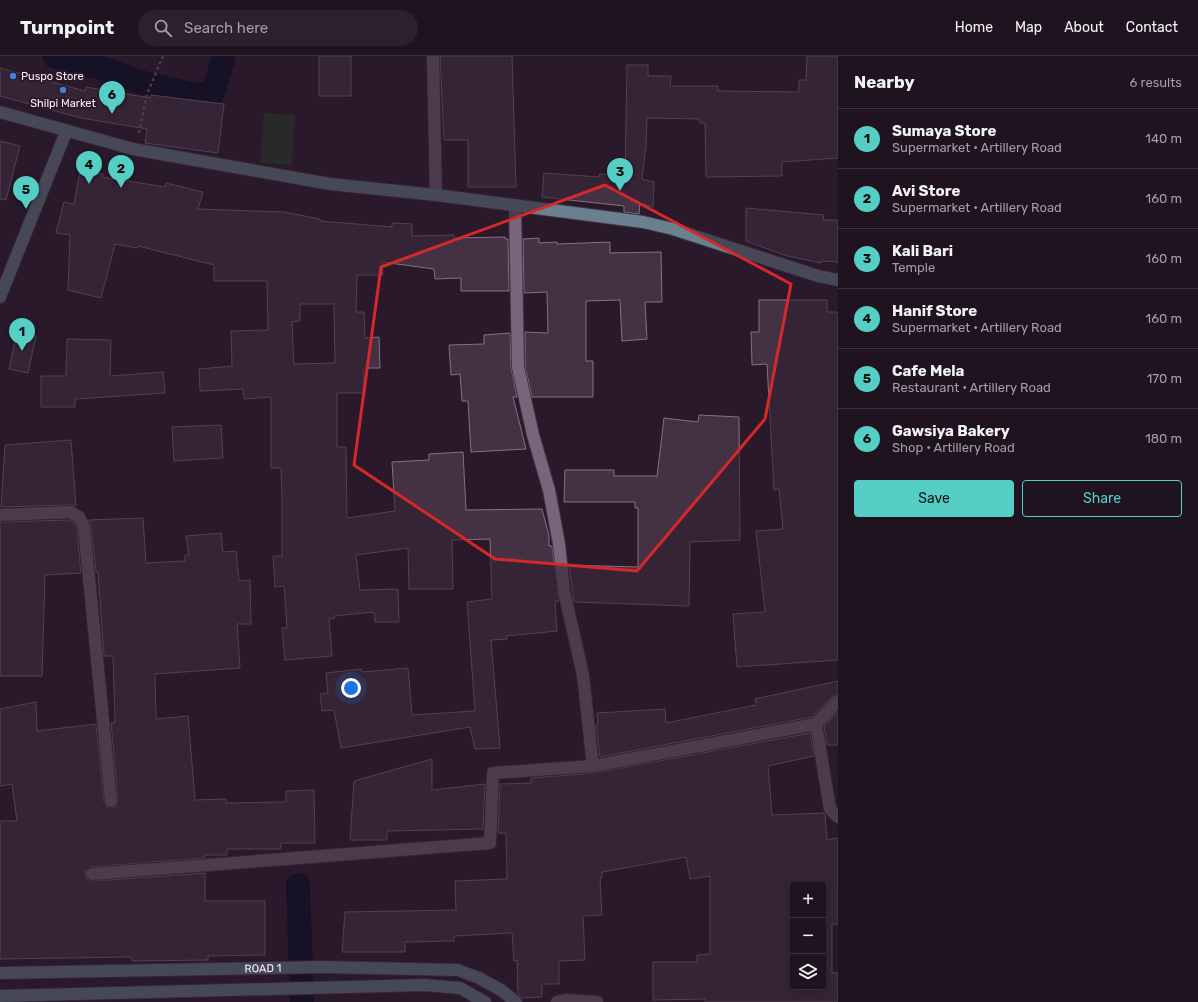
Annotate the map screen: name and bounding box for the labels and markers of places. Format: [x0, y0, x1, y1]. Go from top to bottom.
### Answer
place label: Puspo Store [21, 70, 84, 83]
marker: Puspo Store [8, 71, 18, 81]
pin: 6 [99, 81, 125, 114]
marker: Shilpi Market [58, 85, 68, 95]
place label: Shilpi Market [30, 97, 97, 110]
pin: 4 [76, 151, 102, 184]
pin: 2 [108, 155, 134, 188]
pin: 3 [607, 158, 633, 191]
pin: 5 [13, 176, 39, 209]
pin: 1 [9, 318, 35, 351]

